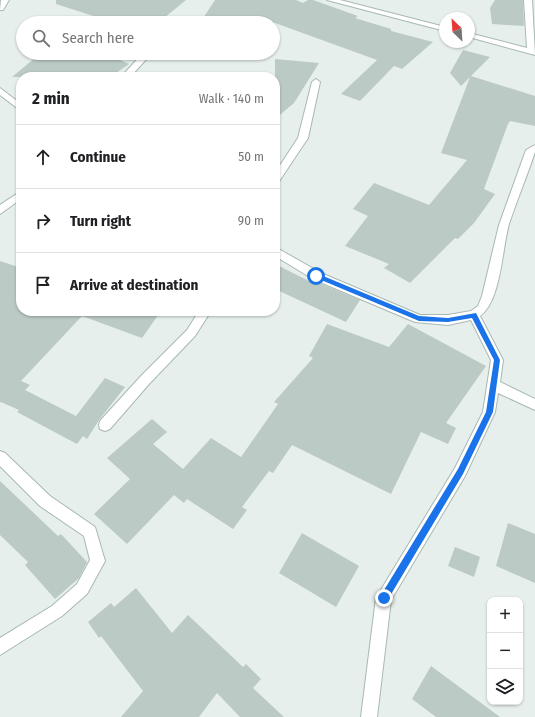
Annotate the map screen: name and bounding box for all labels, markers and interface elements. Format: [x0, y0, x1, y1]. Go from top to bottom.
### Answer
north arrow [439, 12, 475, 48]
search box [16, 16, 280, 60]
icon: search [30, 27, 52, 49]
text: Search here [62, 29, 134, 47]
text: 2 min [32, 88, 70, 109]
text: Walk · 140 m [199, 91, 264, 106]
icon: ahead [32, 146, 54, 168]
text: Continue [70, 148, 126, 166]
text: 50 m [238, 149, 264, 164]
icon: right [32, 210, 54, 232]
text: Turn right [70, 212, 131, 230]
text: 90 m [238, 213, 264, 228]
route start [307, 267, 325, 285]
icon: arrive [32, 274, 54, 296]
text: Arrive at destination [70, 276, 198, 294]
route end [375, 589, 393, 607]
map controls [487, 597, 523, 705]
button: + [487, 597, 523, 633]
button: − [487, 633, 523, 669]
button: layers [487, 669, 523, 705]

